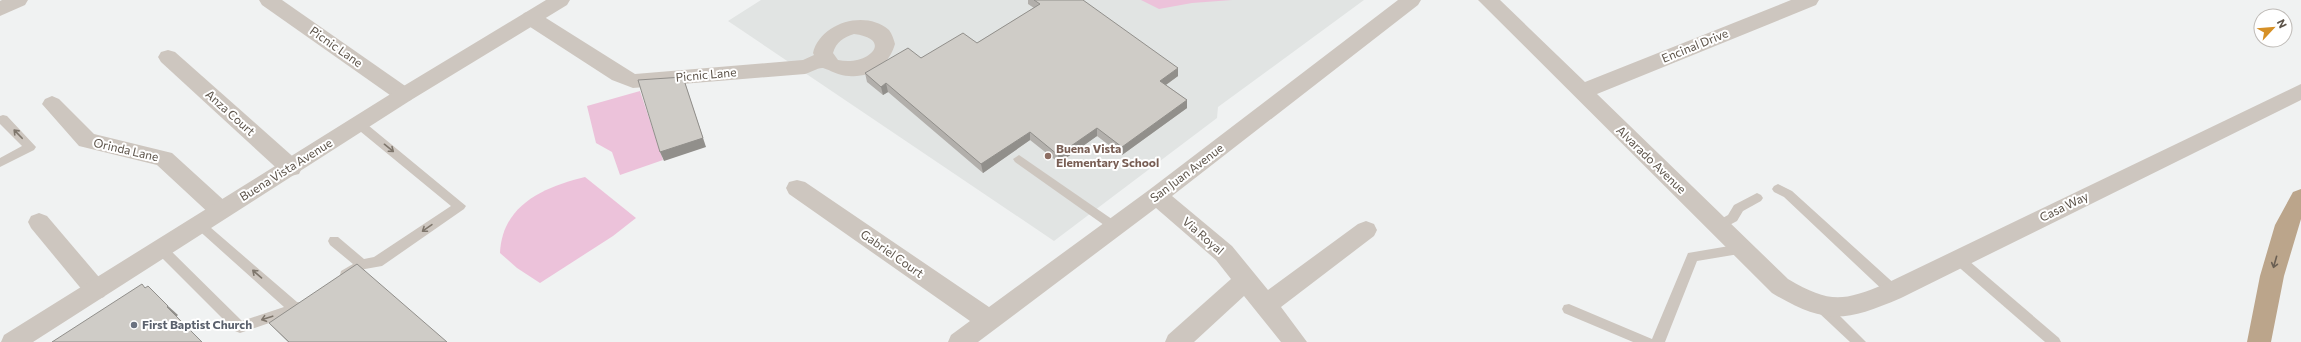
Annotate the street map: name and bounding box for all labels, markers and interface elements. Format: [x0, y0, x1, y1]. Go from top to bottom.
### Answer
north arrow [2253, 8, 2293, 48]
text: N [2275, 17, 2290, 30]
street label: Picnic Lane [308, 23, 366, 69]
street label: Encinal Drive [1659, 25, 1730, 65]
street label: Picnic Lane [675, 64, 737, 84]
street label: Anza Court [203, 86, 258, 138]
street label: Alvarado Avenue [1614, 123, 1689, 196]
one-way arrow [13, 129, 22, 139]
street label: Orinda Lane [92, 135, 160, 163]
street label: Buena Vista Avenue [237, 135, 334, 203]
street label: San Juan Avenue [1147, 140, 1226, 205]
place label: Buena Vista Elementary School [1056, 141, 1159, 169]
one-way arrow [384, 144, 395, 153]
marker: Buena Vista Elementary School [1043, 151, 1053, 161]
street label: Casa Way [2037, 188, 2090, 224]
street label: Via Royal [1180, 214, 1227, 257]
one-way arrow [422, 224, 433, 232]
street label: Gabriel Court [858, 226, 927, 280]
one-way arrow [2271, 256, 2279, 269]
one-way arrow [251, 270, 262, 279]
one-way arrow [262, 315, 274, 323]
place label: First Baptist Church [142, 317, 252, 331]
marker: First Baptist Church [129, 320, 139, 330]

